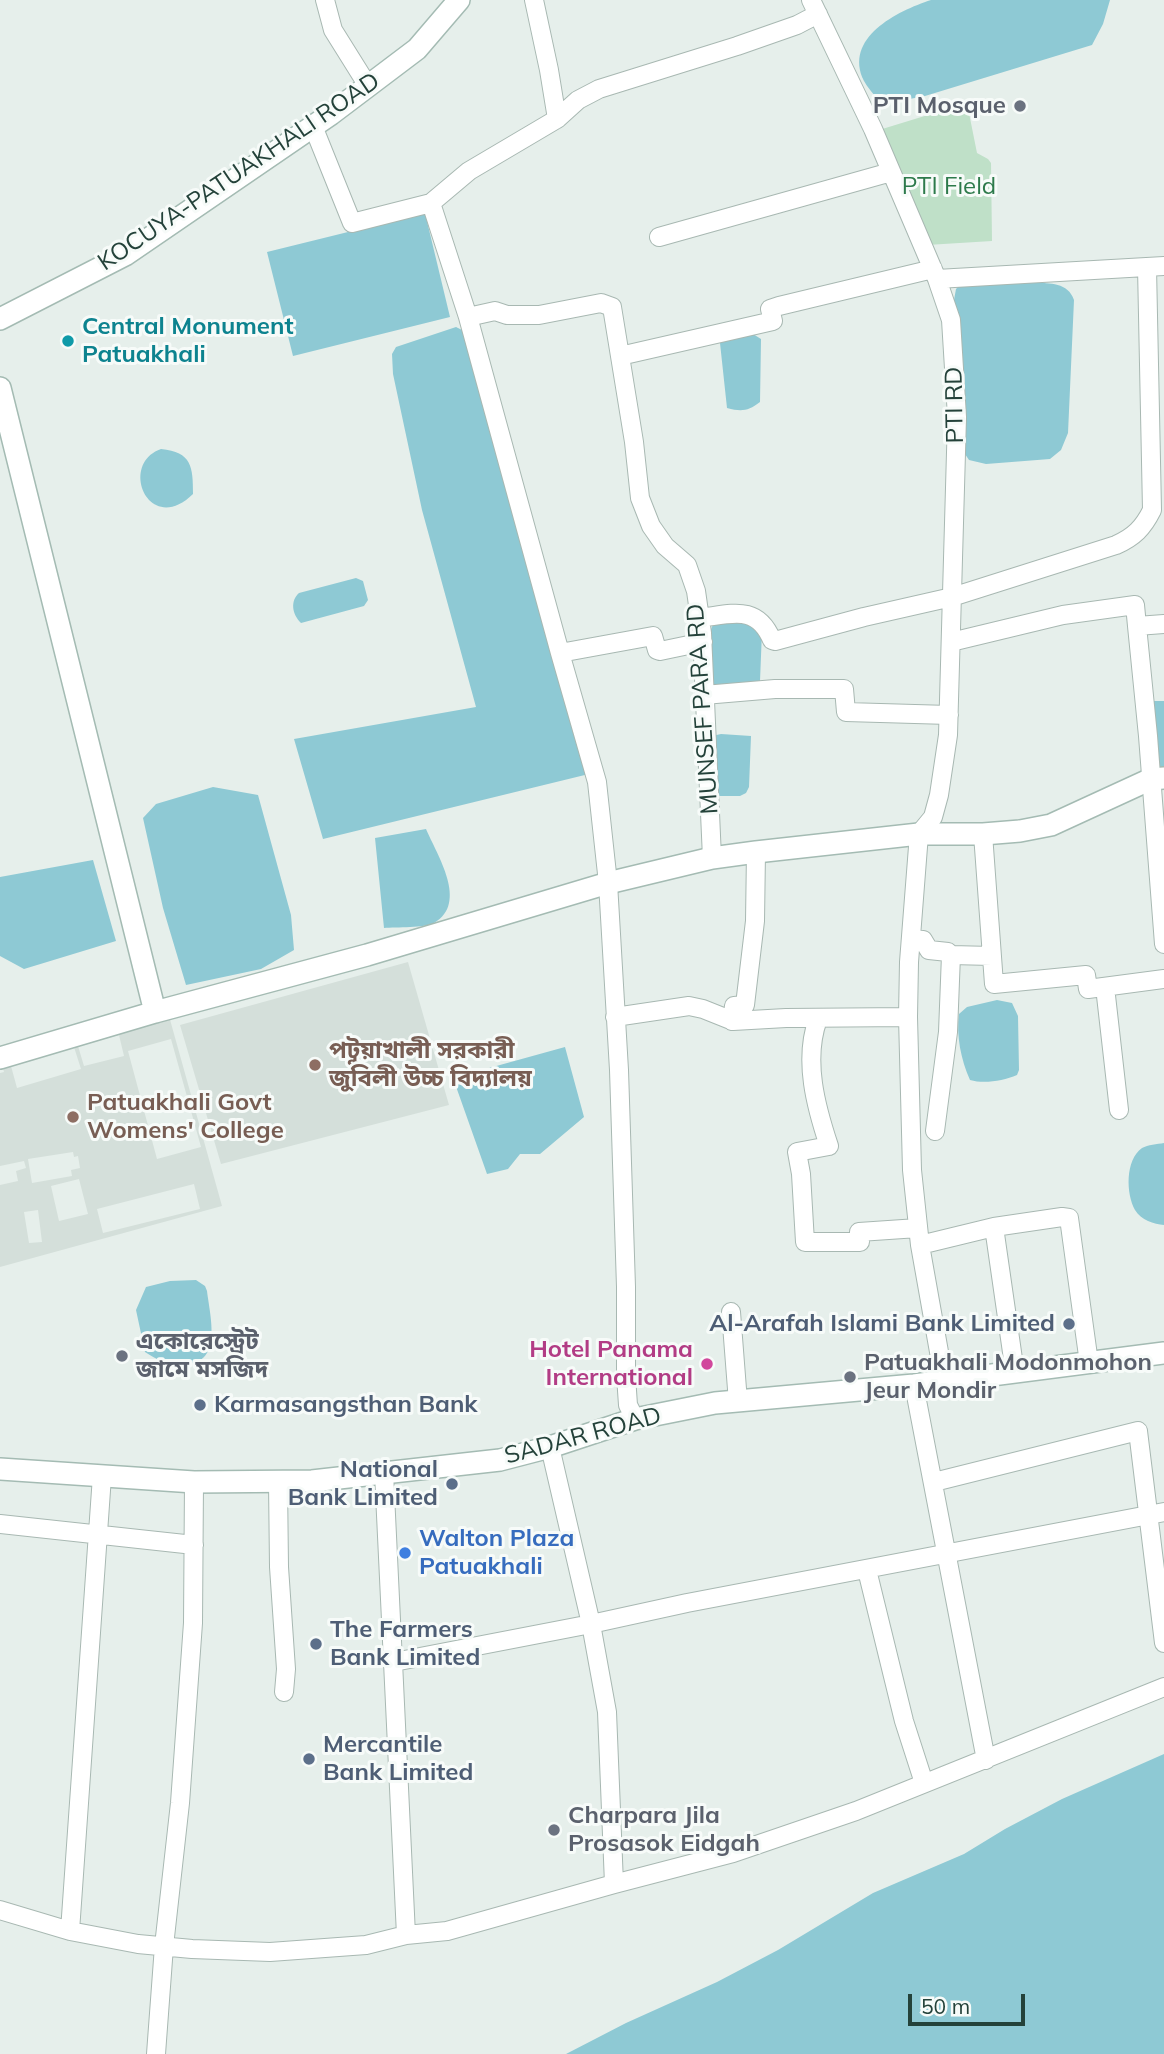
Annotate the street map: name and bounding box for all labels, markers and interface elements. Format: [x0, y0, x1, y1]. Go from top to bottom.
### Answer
street label: KOCUYA-PATUAKHALI ROAD [93, 67, 385, 277]
place label: PTI Mosque [873, 92, 1006, 120]
marker: PTI Mosque [1012, 98, 1028, 114]
park label: PTI Field [902, 173, 996, 201]
place label: Central Monument Patuakhali [82, 313, 294, 369]
marker: Central Monument Patuakhali [60, 333, 76, 349]
street label: PTI RD [940, 366, 970, 444]
street label: MUNSEF PARA RD [681, 603, 725, 815]
place label: পটুয়াখালী সরকারী জুবিলী উচ্চ বিদ্যালয় [329, 1037, 532, 1093]
marker: পটুয়াখালী সরকারী জুবিলী উচ্চ বিদ্যালয় [307, 1057, 323, 1073]
place label: Patuakhali Govt Womens' College [87, 1089, 284, 1145]
marker: Patuakhali Govt Womens' College [65, 1109, 81, 1125]
place label: Al-Arafah Islami Bank Limited [709, 1310, 1055, 1338]
marker: Al-Arafah Islami Bank Limited [1061, 1316, 1077, 1332]
place label: একোরেস্ট্রেট জামে মসজিদ [136, 1328, 268, 1384]
place label: Hotel Panama International [529, 1336, 693, 1392]
marker: একোরেস্ট্রেট জামে মসজিদ [114, 1348, 130, 1364]
place label: Patuakhali Modonmohon Jeur Mondir [864, 1349, 1152, 1405]
marker: Hotel Panama International [699, 1356, 715, 1372]
marker: Patuakhali Modonmohon Jeur Mondir [842, 1369, 858, 1385]
place label: Karmasangsthan Bank [214, 1391, 478, 1419]
marker: Karmasangsthan Bank [192, 1397, 208, 1413]
street label: SADAR ROAD [502, 1401, 664, 1471]
place label: National Bank Limited [288, 1456, 438, 1512]
marker: National Bank Limited [444, 1476, 460, 1492]
place label: Walton Plaza Patuakhali [419, 1525, 574, 1581]
marker: Walton Plaza Patuakhali [397, 1545, 413, 1561]
place label: The Farmers Bank Limited [330, 1616, 480, 1672]
marker: The Farmers Bank Limited [308, 1636, 324, 1652]
place label: Mercantile Bank Limited [323, 1731, 473, 1787]
marker: Mercantile Bank Limited [301, 1751, 317, 1767]
place label: Charpara Jila Prosasok Eidgah [568, 1802, 760, 1858]
marker: Charpara Jila Prosasok Eidgah [546, 1822, 562, 1838]
scale bar [912, 1980, 1029, 2024]
text: 50 m [921, 1993, 970, 2019]

